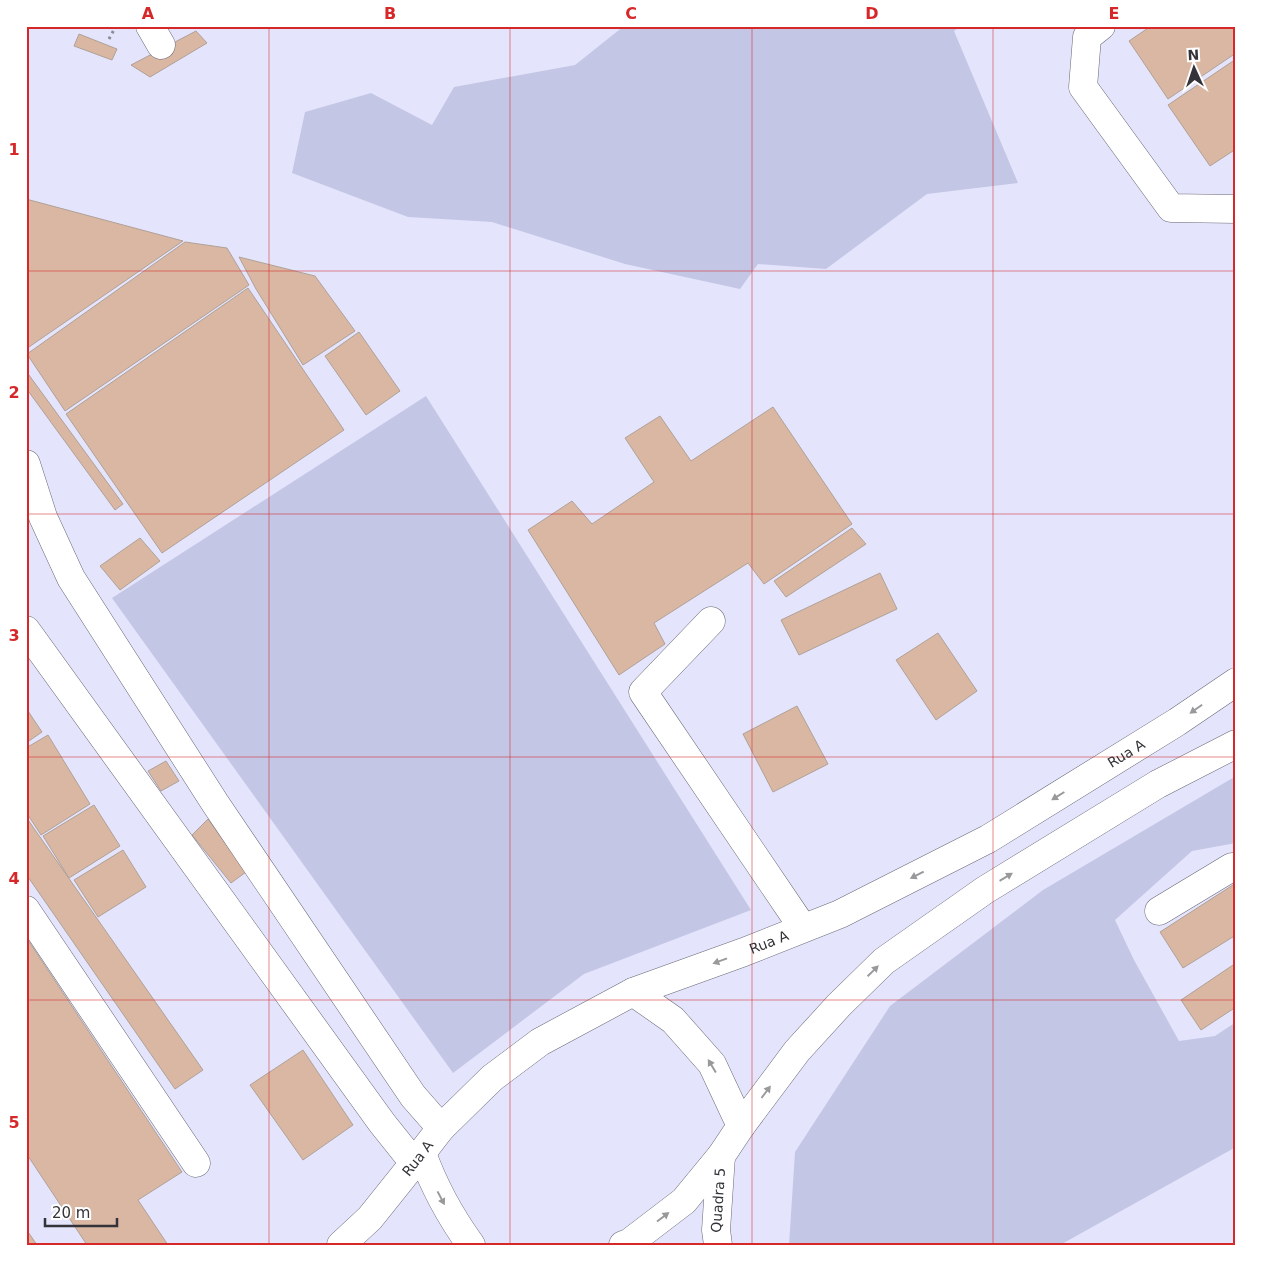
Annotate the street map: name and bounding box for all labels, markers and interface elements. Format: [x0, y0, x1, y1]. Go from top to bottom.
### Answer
text: A [142, 4, 155, 23]
text: B [384, 4, 396, 23]
text: C [625, 4, 637, 23]
text: D [865, 4, 879, 23]
text: E [1109, 4, 1119, 23]
north arrow [1170, 42, 1220, 92]
text: N [1187, 47, 1200, 63]
text: 1 [8, 140, 20, 159]
text: 2 [8, 383, 20, 402]
text: 3 [8, 626, 20, 645]
one-way arrow [1189, 704, 1202, 714]
street label: Rua A [1105, 736, 1148, 771]
one-way arrow [1052, 791, 1065, 801]
text: 4 [8, 869, 20, 888]
one-way arrow [909, 871, 924, 879]
one-way arrow [999, 872, 1012, 882]
street label: Rua A [747, 927, 791, 957]
one-way arrow [712, 958, 727, 965]
one-way arrow [867, 965, 879, 977]
one-way arrow [708, 1060, 717, 1073]
one-way arrow [761, 1085, 771, 1099]
text: 5 [8, 1113, 20, 1132]
street label: Rua A [399, 1137, 437, 1179]
street label: Quadra 5 [708, 1167, 728, 1233]
one-way arrow [437, 1190, 445, 1205]
scale bar [45, 1196, 118, 1228]
text: 20 m [52, 1204, 90, 1222]
one-way arrow [656, 1212, 670, 1222]

